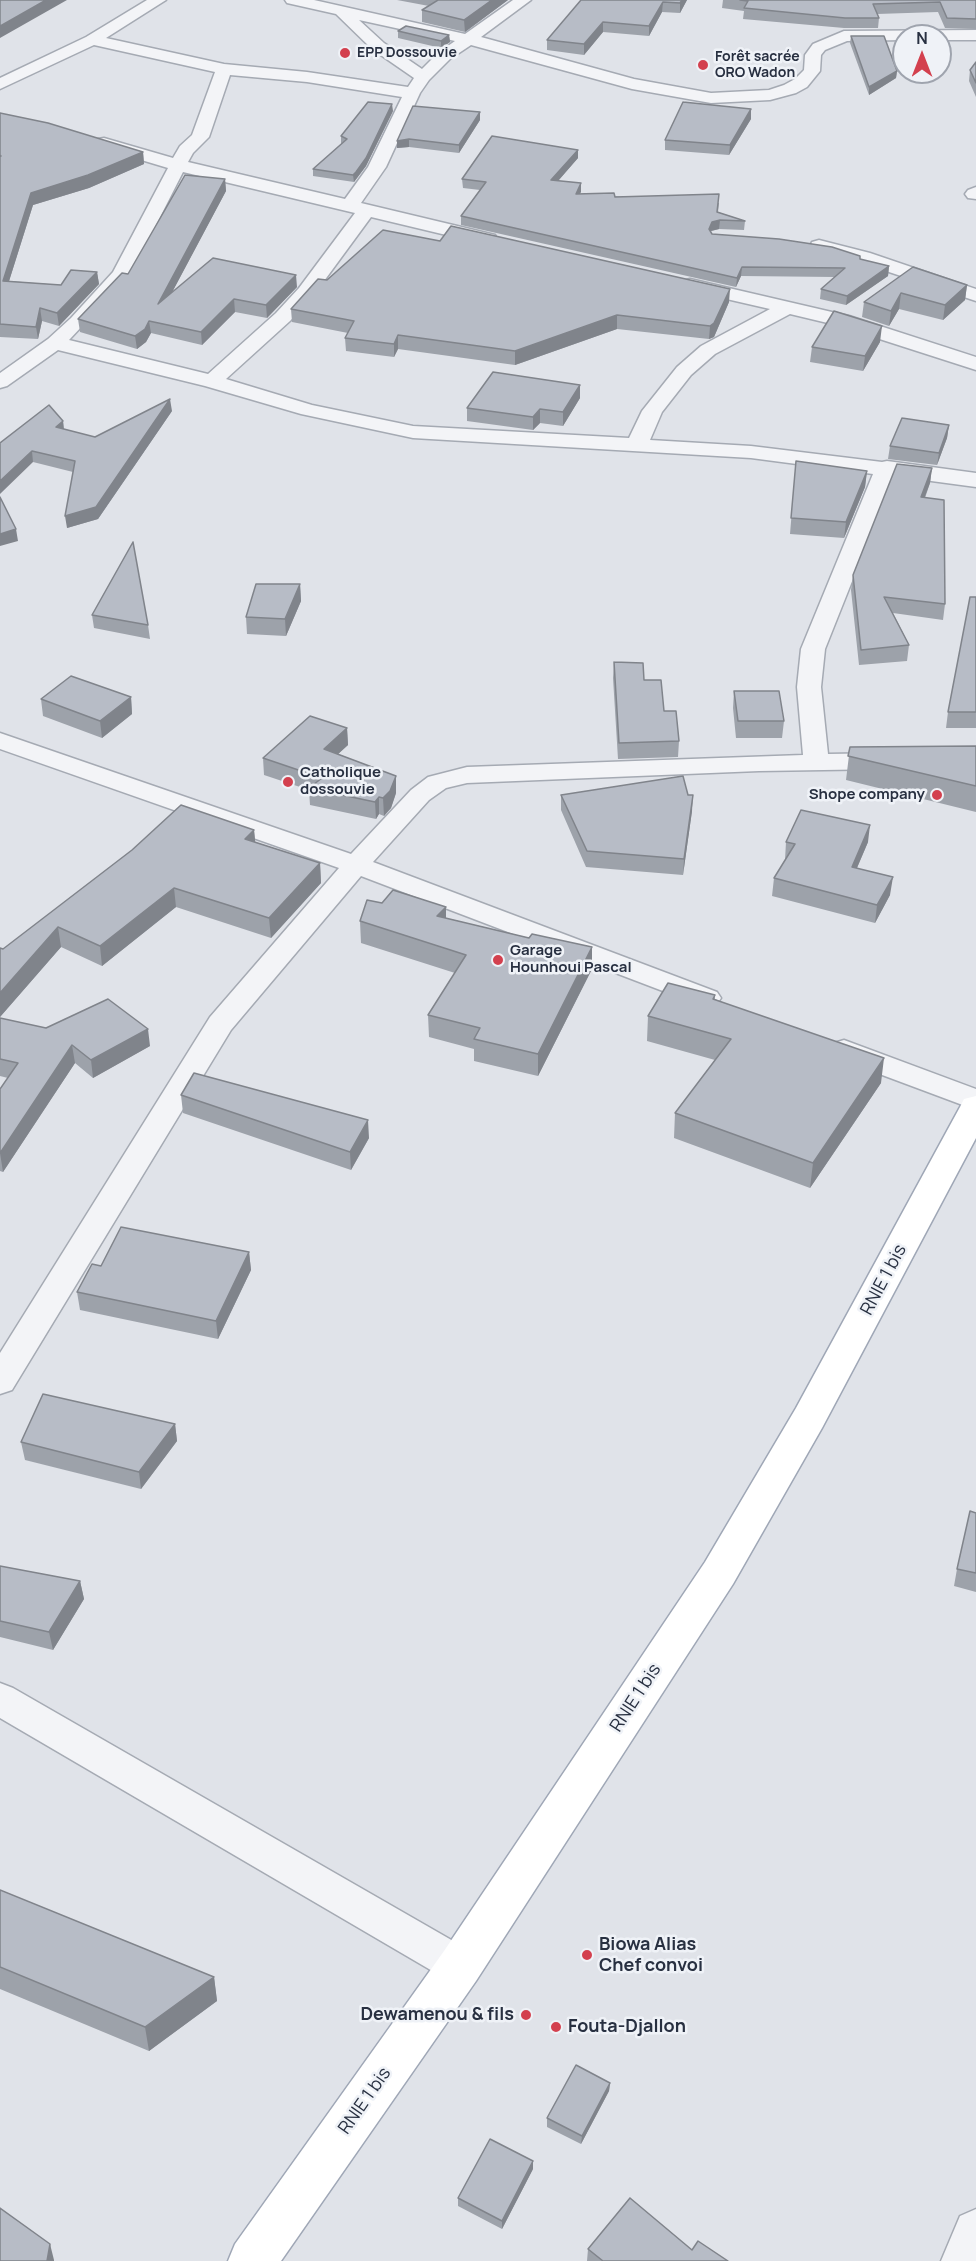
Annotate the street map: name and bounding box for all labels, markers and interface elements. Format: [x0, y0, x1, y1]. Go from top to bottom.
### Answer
north arrow [892, 24, 952, 84]
text: N [916, 27, 928, 49]
place label: EPP Dossouvie [357, 45, 457, 61]
marker: EPP Dossouvie [338, 46, 352, 60]
place label: Forêt sacrée ORO Wadon [715, 49, 800, 82]
marker: Forêt sacrée ORO Wadon [696, 58, 710, 72]
place label: Catholique dossouvie [300, 764, 381, 799]
marker: Catholique dossouvie [281, 775, 295, 789]
place label: Shope company [809, 786, 925, 804]
marker: Shope company [930, 788, 944, 802]
place label: Garage Hounhoui Pascal [510, 942, 632, 977]
marker: Garage Hounhoui Pascal [491, 953, 505, 967]
street label: RNIE 1 bis [856, 1241, 912, 1319]
street label: RNIE 1 bis [606, 1660, 666, 1736]
place label: Biowa Alias Chef convoi [599, 1934, 703, 1976]
marker: Biowa Alias Chef convoi [580, 1948, 594, 1962]
place label: Dewamenou & fils [360, 2004, 514, 2026]
marker: Dewamenou & fils [519, 2008, 533, 2022]
place label: Fouta-Djallon [568, 2016, 686, 2038]
marker: Fouta-Djallon [549, 2020, 563, 2034]
street label: RNIE 1 bis [334, 2063, 396, 2139]

